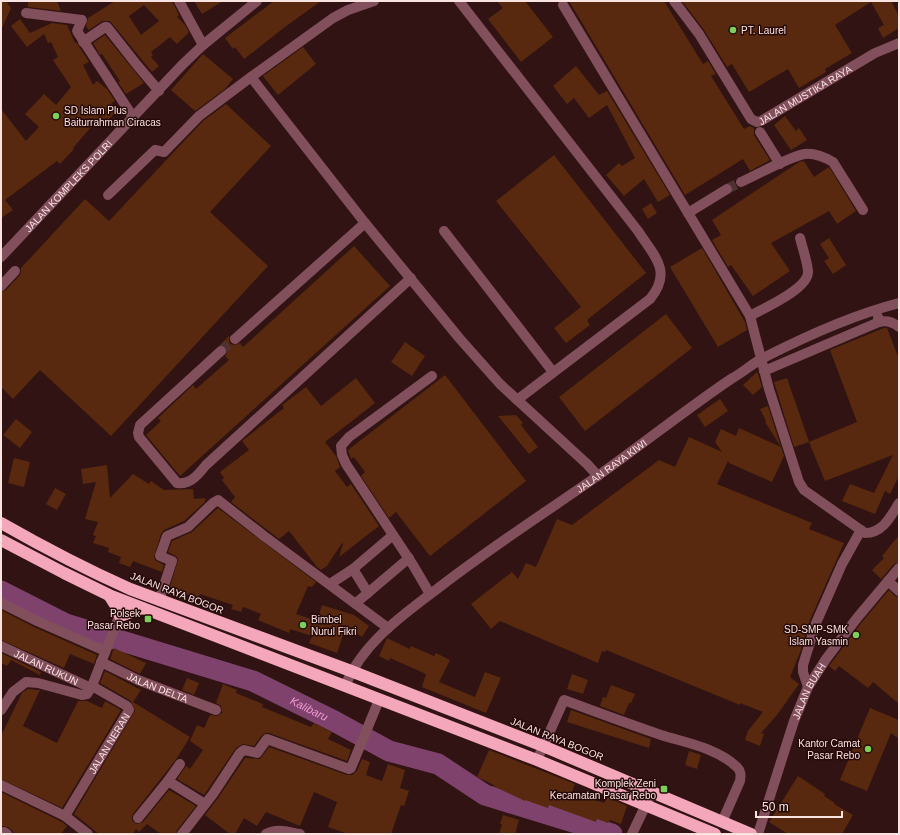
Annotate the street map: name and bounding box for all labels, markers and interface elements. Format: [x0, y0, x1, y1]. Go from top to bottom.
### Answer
marker: PT. Laurel [728, 25, 738, 35]
place label: PT. Laurel [741, 25, 786, 36]
street label: JALAN MUSTIKA RAYA [756, 63, 854, 127]
place label: SD Islam Plus Baiturrahman Ciracas [64, 105, 161, 128]
marker: SD Islam Plus Baiturrahman Ciracas [51, 111, 61, 121]
street label: JALAN KOMPLEKS POLRI [22, 138, 114, 234]
street label: JALAN RAYA KIWI [574, 437, 649, 495]
street label: JALAN RAYA BOGOR [129, 570, 225, 616]
place label: Polsek Pasar Rebo [87, 608, 141, 631]
marker: Polsek Pasar Rebo [143, 614, 153, 624]
place label: Bimbel Nurul Fikri [311, 614, 357, 637]
marker: Bimbel Nurul Fikri [298, 620, 308, 630]
place label: SD-SMP-SMK Islam Yasmin [784, 624, 848, 647]
marker: SD-SMP-SMK Islam Yasmin [851, 630, 861, 640]
street label: JALAN RUKUN [12, 647, 80, 687]
street label: JALAN BUAH [790, 661, 827, 721]
street label: JALAN DELTA [125, 670, 190, 704]
water label: Kalibaru [288, 694, 330, 723]
street label: JALAN NERAN [86, 711, 131, 776]
street label: JALAN RAYA BOGOR [509, 715, 605, 763]
place label: Kantor Camat Pasar Rebo [798, 738, 860, 761]
marker: Kantor Camat Pasar Rebo [863, 744, 873, 754]
place label: Komplek Zeni Kecamatan Pasar Rebo [550, 778, 656, 801]
marker: Komplek Zeni Kecamatan Pasar Rebo [659, 784, 669, 794]
scale bar [756, 793, 842, 819]
text: 50 m [762, 800, 789, 814]

